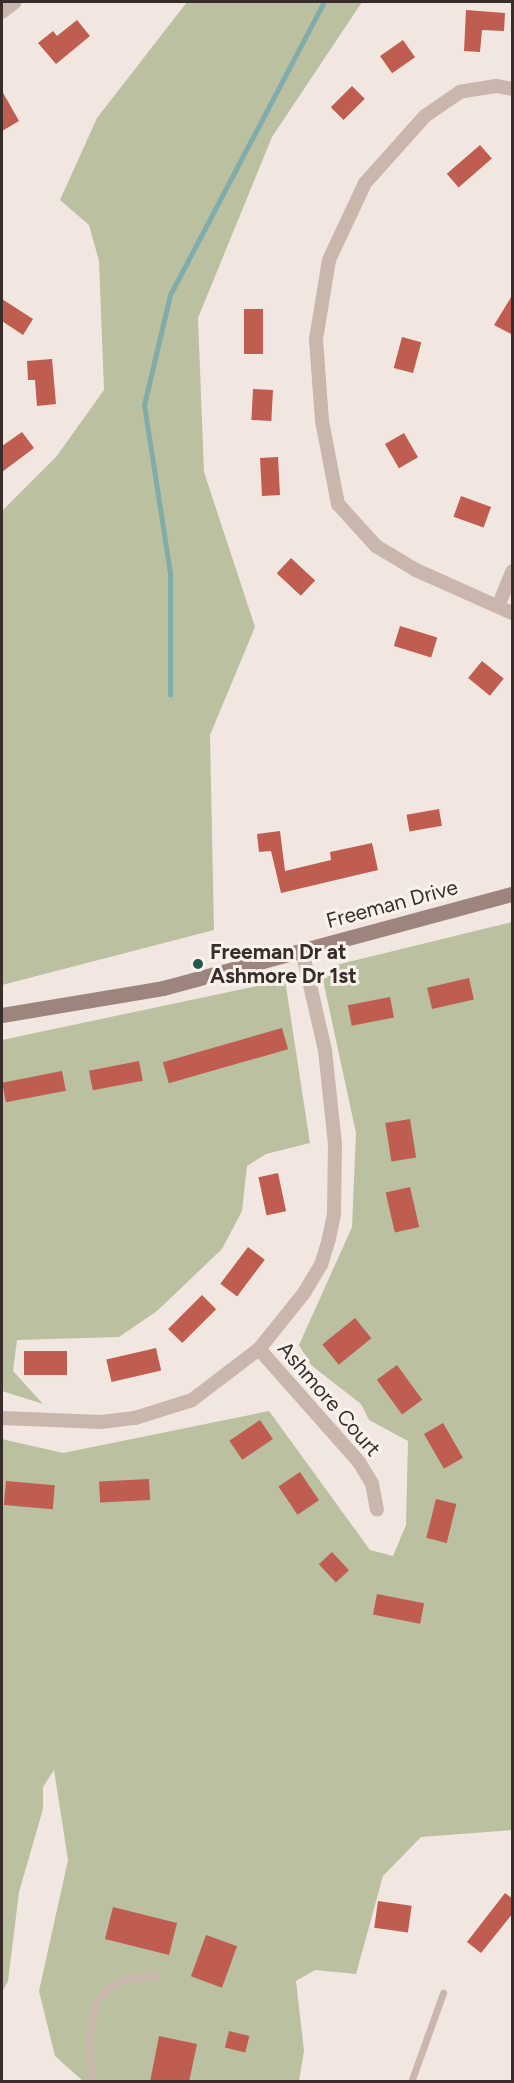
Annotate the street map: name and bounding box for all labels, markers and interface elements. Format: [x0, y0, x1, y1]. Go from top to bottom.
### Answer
street label: Freeman Drive [323, 874, 461, 934]
place label: Freeman Dr at Ashmore Dr 1st [210, 939, 357, 989]
marker: Freeman Dr at Ashmore Dr 1st [191, 957, 205, 971]
street label: Ashmore Court [272, 1337, 386, 1461]

